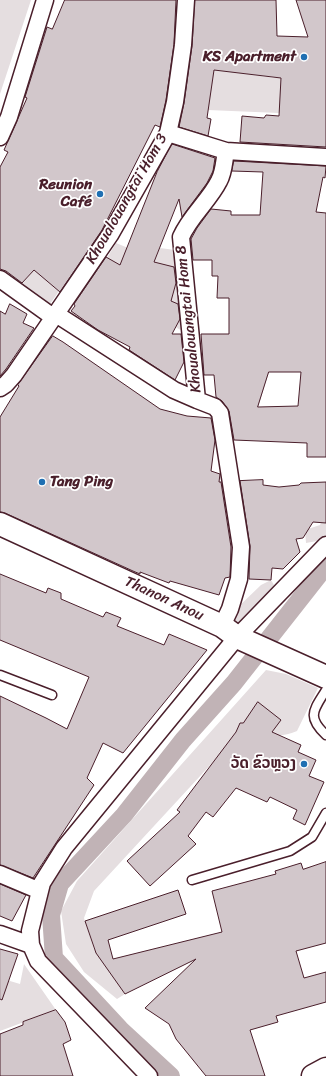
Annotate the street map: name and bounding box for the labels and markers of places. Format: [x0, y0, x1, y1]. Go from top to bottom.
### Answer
place label: KS Apartment [203, 48, 296, 66]
marker: KS Apartment [299, 52, 309, 62]
place label: Reunion Café [39, 176, 92, 211]
marker: Reunion Café [95, 189, 105, 199]
place label: Tang Ping [50, 473, 113, 491]
marker: Tang Ping [37, 477, 47, 487]
place label: ວັດ ຂົວຫຼວງ [231, 755, 296, 773]
marker: ວັດ ຂົວຫຼວງ [299, 759, 309, 769]

